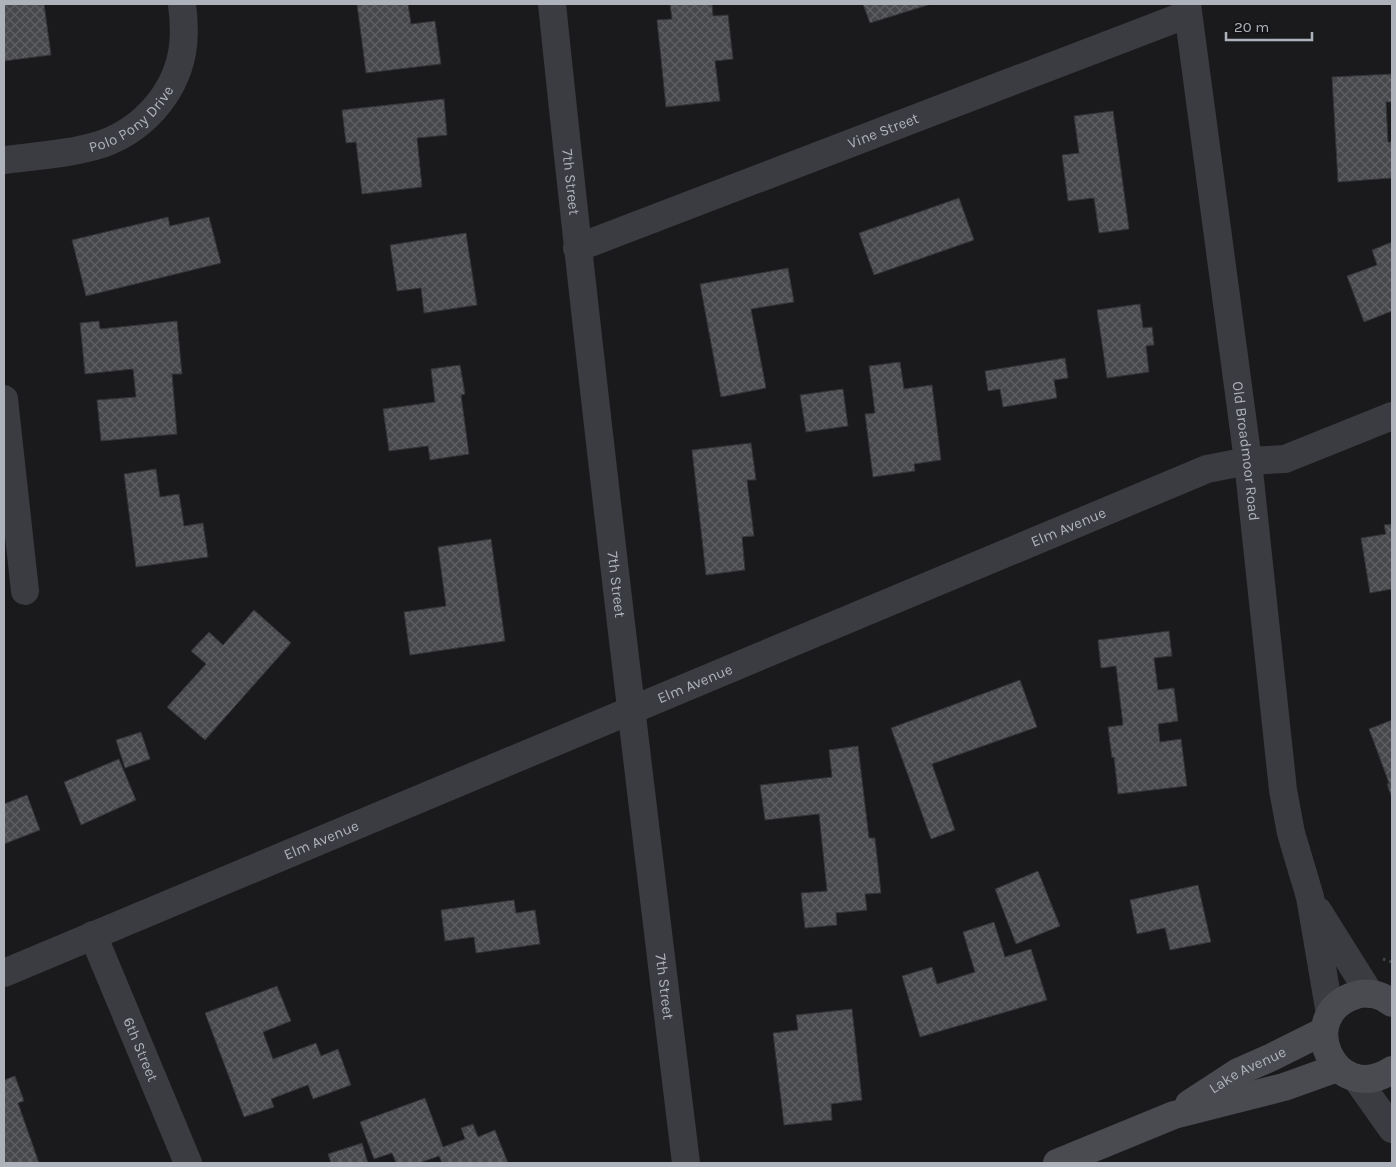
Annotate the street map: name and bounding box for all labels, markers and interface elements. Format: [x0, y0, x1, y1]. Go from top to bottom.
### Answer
scale bar [1226, 10, 1312, 42]
text: 20 m [1234, 18, 1269, 36]
street label: Polo Pony Drive [87, 82, 177, 156]
street label: Vine Street [845, 109, 922, 152]
street label: 7th Street [558, 148, 583, 216]
street label: Old Broadmoor Road [1228, 380, 1263, 522]
street label: Elm Avenue [1028, 503, 1109, 551]
street label: 7th Street [604, 550, 629, 619]
street label: Elm Avenue [655, 660, 735, 707]
street label: Elm Avenue [281, 816, 361, 864]
street label: 7th Street [652, 952, 678, 1021]
street label: 6th Street [119, 1015, 162, 1085]
street label: Lake Avenue [1206, 1042, 1289, 1097]

